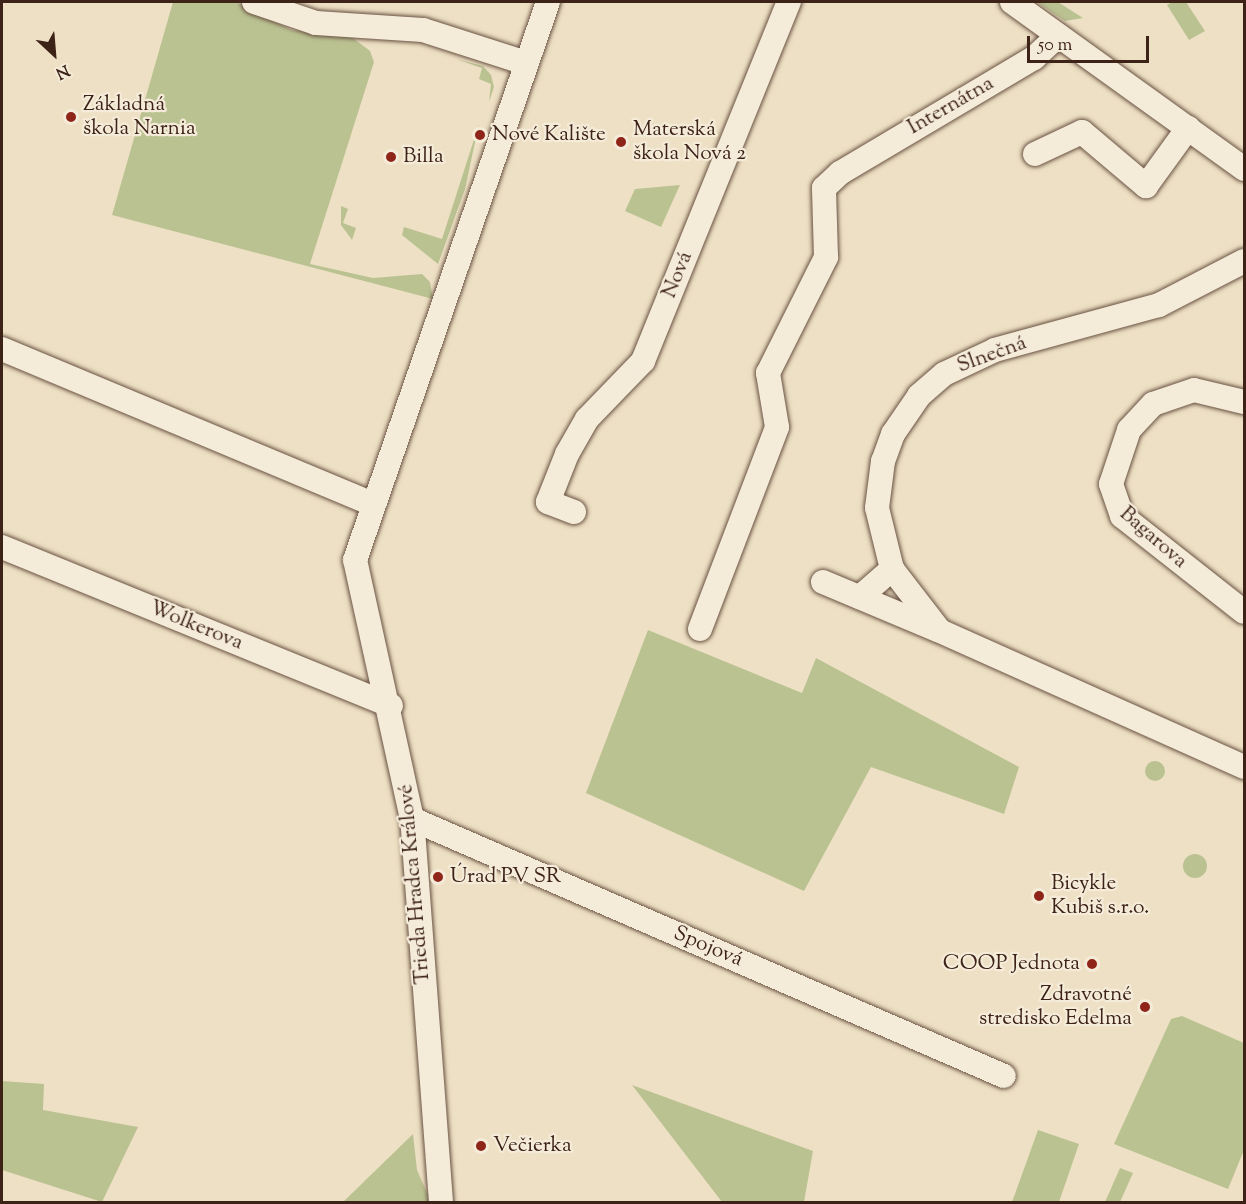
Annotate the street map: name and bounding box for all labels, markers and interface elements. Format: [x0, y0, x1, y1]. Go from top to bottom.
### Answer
north arrow [24, 24, 84, 84]
scale bar [1030, 24, 1152, 62]
text: 50 m [1038, 33, 1072, 59]
text: N [51, 57, 73, 84]
street label: Internátna [904, 71, 998, 141]
place label: Základná škola Narnia [83, 92, 196, 142]
marker: Základná škola Narnia [64, 110, 78, 124]
place label: Materská škola Nová 2 [633, 117, 746, 167]
place label: Nové Kalište [492, 122, 606, 148]
marker: Nové Kalište [473, 128, 487, 142]
marker: Materská škola Nová 2 [614, 135, 628, 149]
place label: Billa [403, 144, 444, 170]
marker: Billa [384, 150, 398, 164]
street label: Nová [657, 248, 699, 302]
street label: Slnečná [954, 331, 1030, 379]
street label: Bagarova [1114, 502, 1192, 574]
street label: Wolkerova [145, 596, 247, 656]
street label: Trieda Hradca Králové [394, 783, 436, 985]
place label: Úrad PV SR [450, 864, 561, 890]
marker: Úrad PV SR [431, 870, 445, 884]
place label: Bicykle Kubiš s.r.o. [1051, 871, 1149, 921]
marker: Bicykle Kubiš s.r.o. [1032, 889, 1046, 903]
street label: Spojová [670, 921, 746, 973]
place label: COOP Jednota [943, 951, 1080, 977]
marker: COOP Jednota [1085, 957, 1099, 971]
place label: Zdravotné stredisko Edelma [979, 982, 1132, 1032]
marker: Zdravotné stredisko Edelma [1136, 998, 1154, 1016]
place label: Večierka [493, 1133, 572, 1159]
marker: Večierka [474, 1139, 488, 1153]

